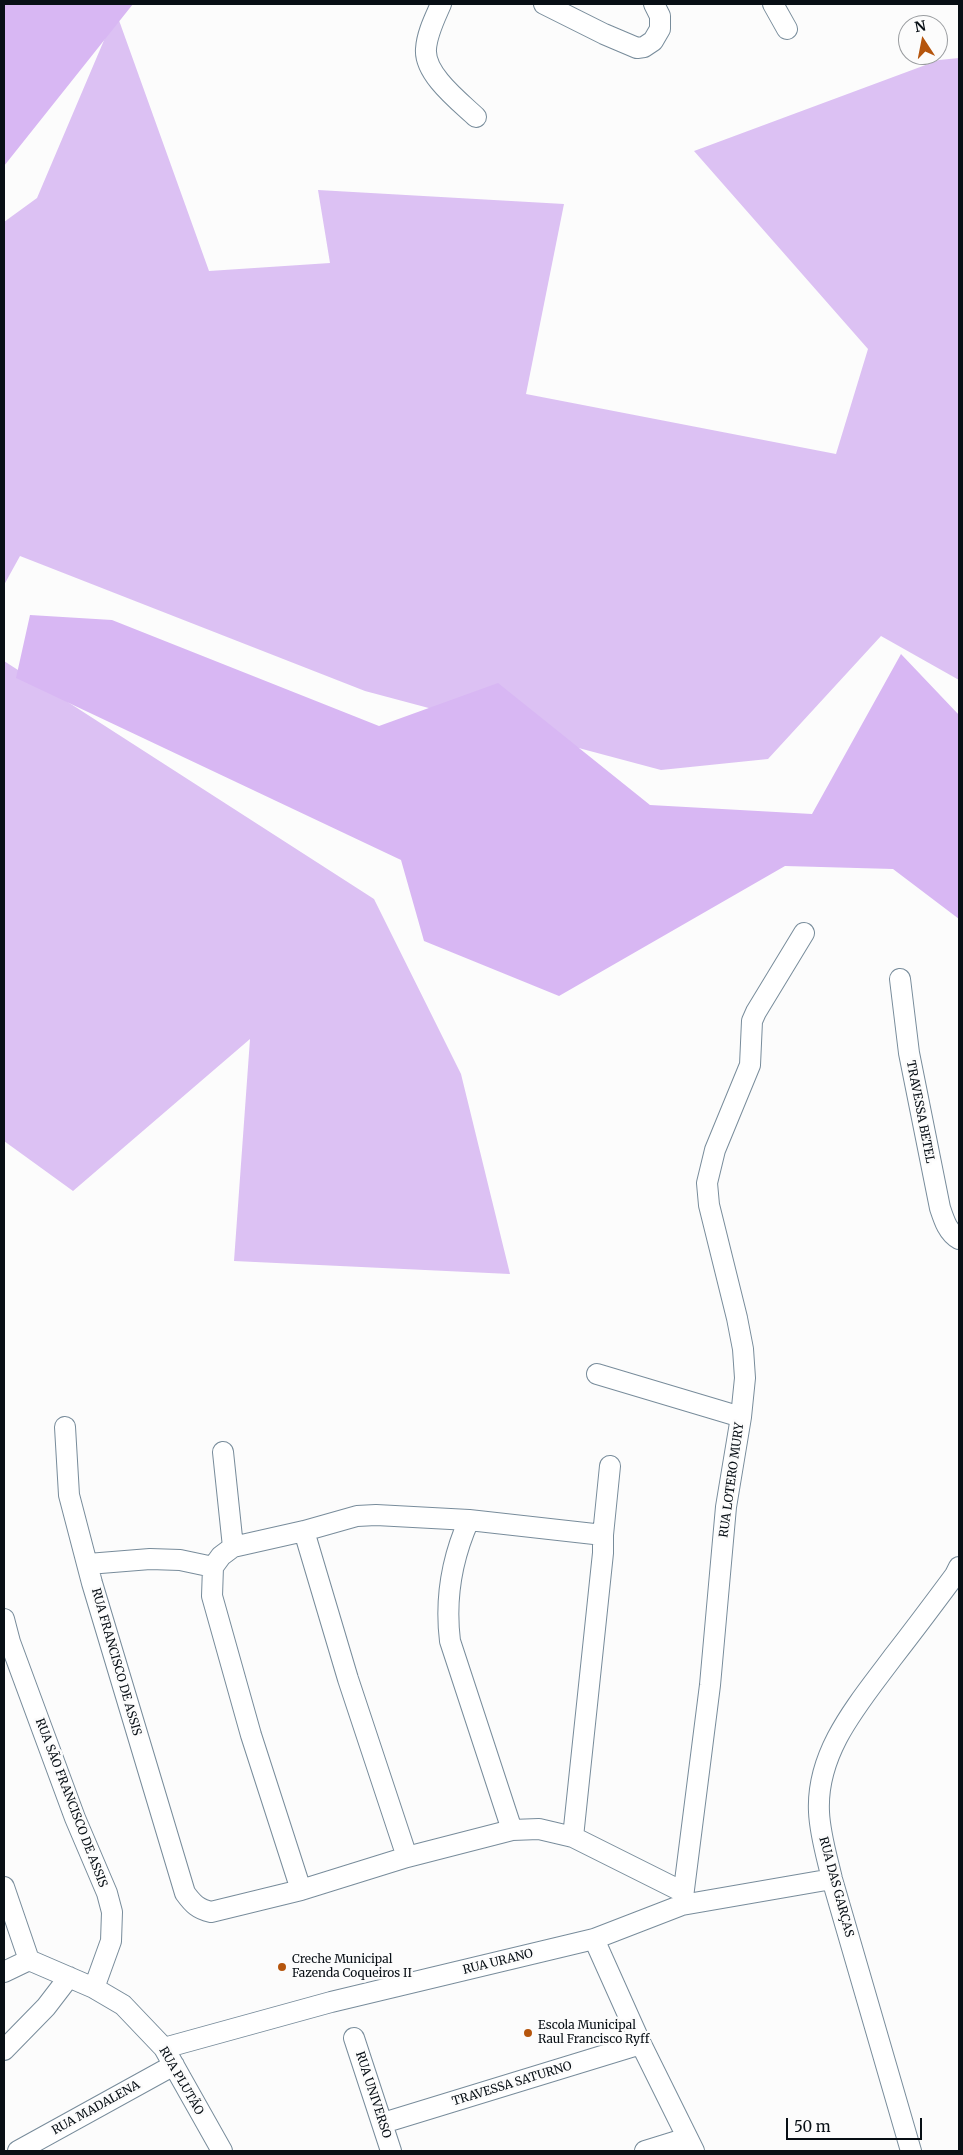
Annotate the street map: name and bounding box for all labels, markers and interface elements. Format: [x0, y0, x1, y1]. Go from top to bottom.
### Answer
north arrow [898, 15, 948, 65]
text: N [913, 16, 927, 36]
street label: TRAVESSA BETEL [903, 1059, 937, 1165]
street label: RUA LOTERO MURY [717, 1422, 747, 1538]
street label: RUA FRANCISCO DE ASSIS [88, 1586, 144, 1738]
street label: RUA SÃO FRANCISCO DE ASSIS [32, 1716, 110, 1890]
street label: RUA DAS GARÇAS [816, 1835, 856, 1939]
street label: RUA URANO [461, 1946, 535, 1978]
place label: Creche Municipal Fazenda Coqueiros II [292, 1953, 412, 1981]
marker: Creche Municipal Fazenda Coqueiros II [276, 1961, 288, 1973]
place label: Escola Municipal Raul Francisco Ryff [538, 2019, 649, 2047]
marker: Escola Municipal Raul Francisco Ryff [522, 2027, 534, 2039]
street label: RUA PLUTÃO [156, 2044, 206, 2118]
street label: RUA UNIVERSO [352, 2050, 394, 2140]
street label: TRAVESSA SATURNO [450, 2059, 574, 2109]
street label: RUA MADALENA [50, 2078, 142, 2138]
scale bar [788, 2108, 924, 2140]
text: 50 m [794, 2117, 831, 2136]

